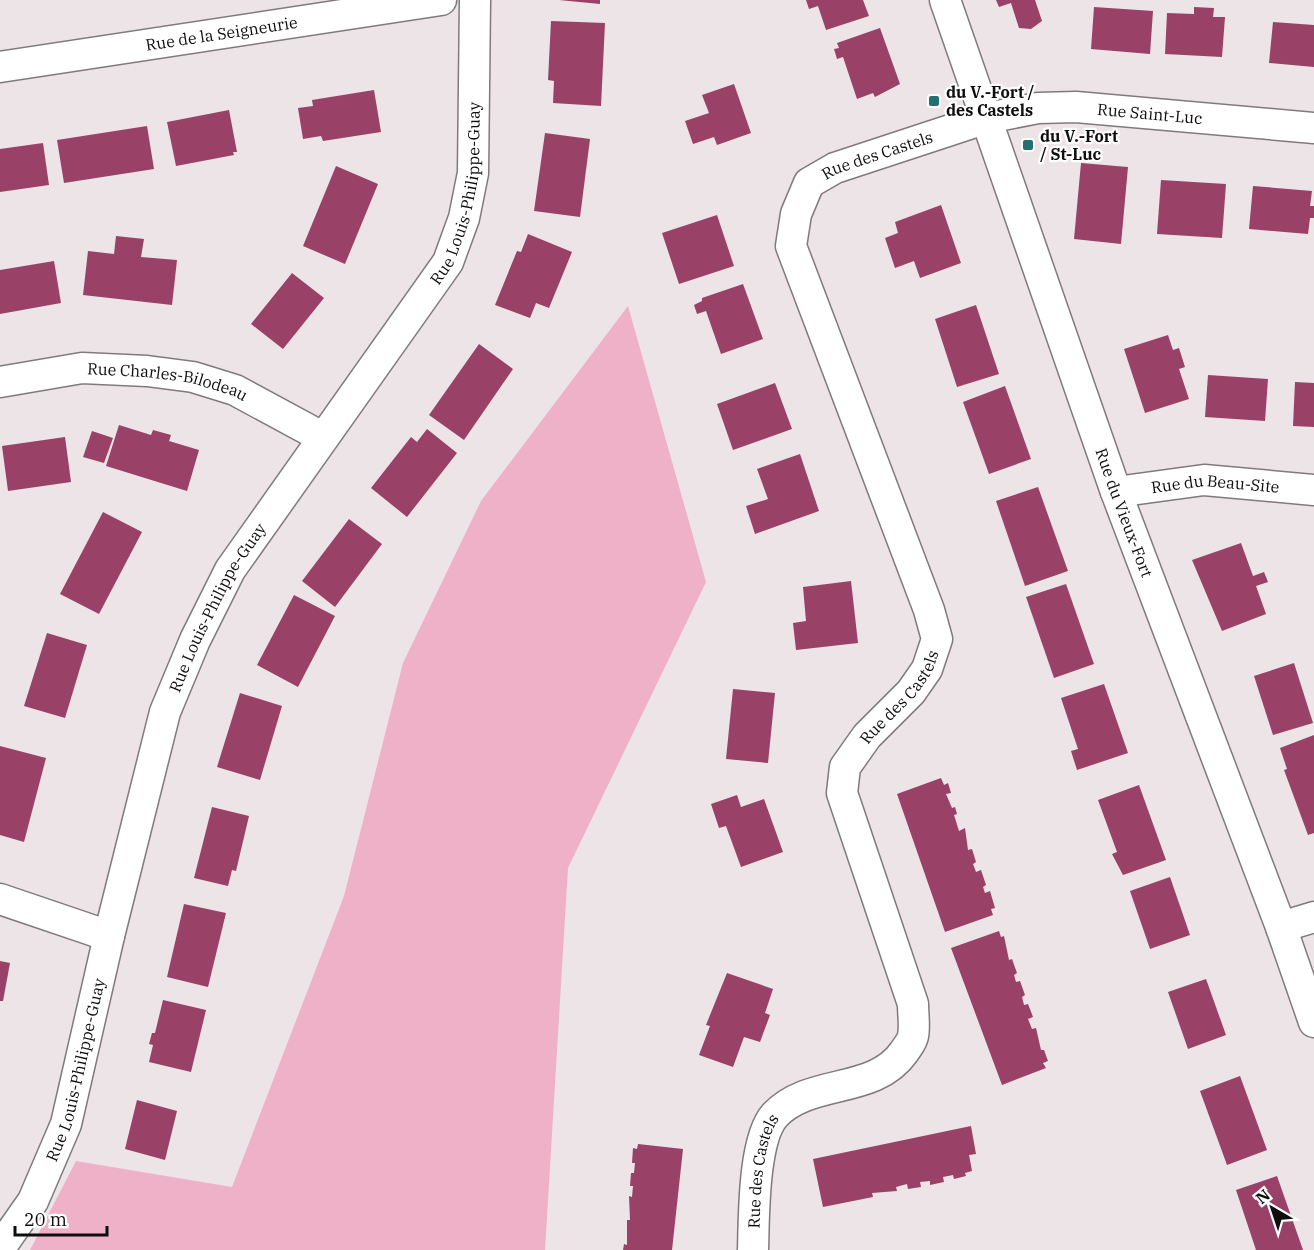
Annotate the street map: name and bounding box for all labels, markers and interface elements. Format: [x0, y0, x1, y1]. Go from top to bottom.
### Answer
street label: Rue de la Seigneurie [144, 12, 299, 55]
place label: du V.-Fort / des Castels [946, 82, 1035, 120]
marker: du V.-Fort / des Castels [927, 94, 941, 108]
street label: Rue Saint-Luc [1096, 99, 1203, 128]
street label: Rue Louis-Philippe-Guay [425, 101, 484, 288]
place label: du V.-Fort / St-Luc [1040, 126, 1118, 164]
street label: Rue des Castels [818, 127, 935, 184]
marker: du V.-Fort / St-Luc [1021, 138, 1035, 152]
street label: Rue Charles-Bilodeau [87, 358, 251, 405]
street label: Rue du Vieux-Fort [1091, 445, 1157, 580]
street label: Rue du Beau-Site [1150, 470, 1280, 497]
street label: Rue Louis-Philippe-Guay [164, 519, 270, 695]
street label: Rue des Castels [855, 648, 943, 747]
street label: Rue Louis-Philippe-Guay [41, 976, 109, 1164]
street label: Rue des Castels [743, 1109, 783, 1229]
north arrow [1242, 1178, 1302, 1238]
text: N [1251, 1185, 1274, 1208]
scale bar [15, 1199, 106, 1237]
text: 20 m [24, 1208, 67, 1231]

